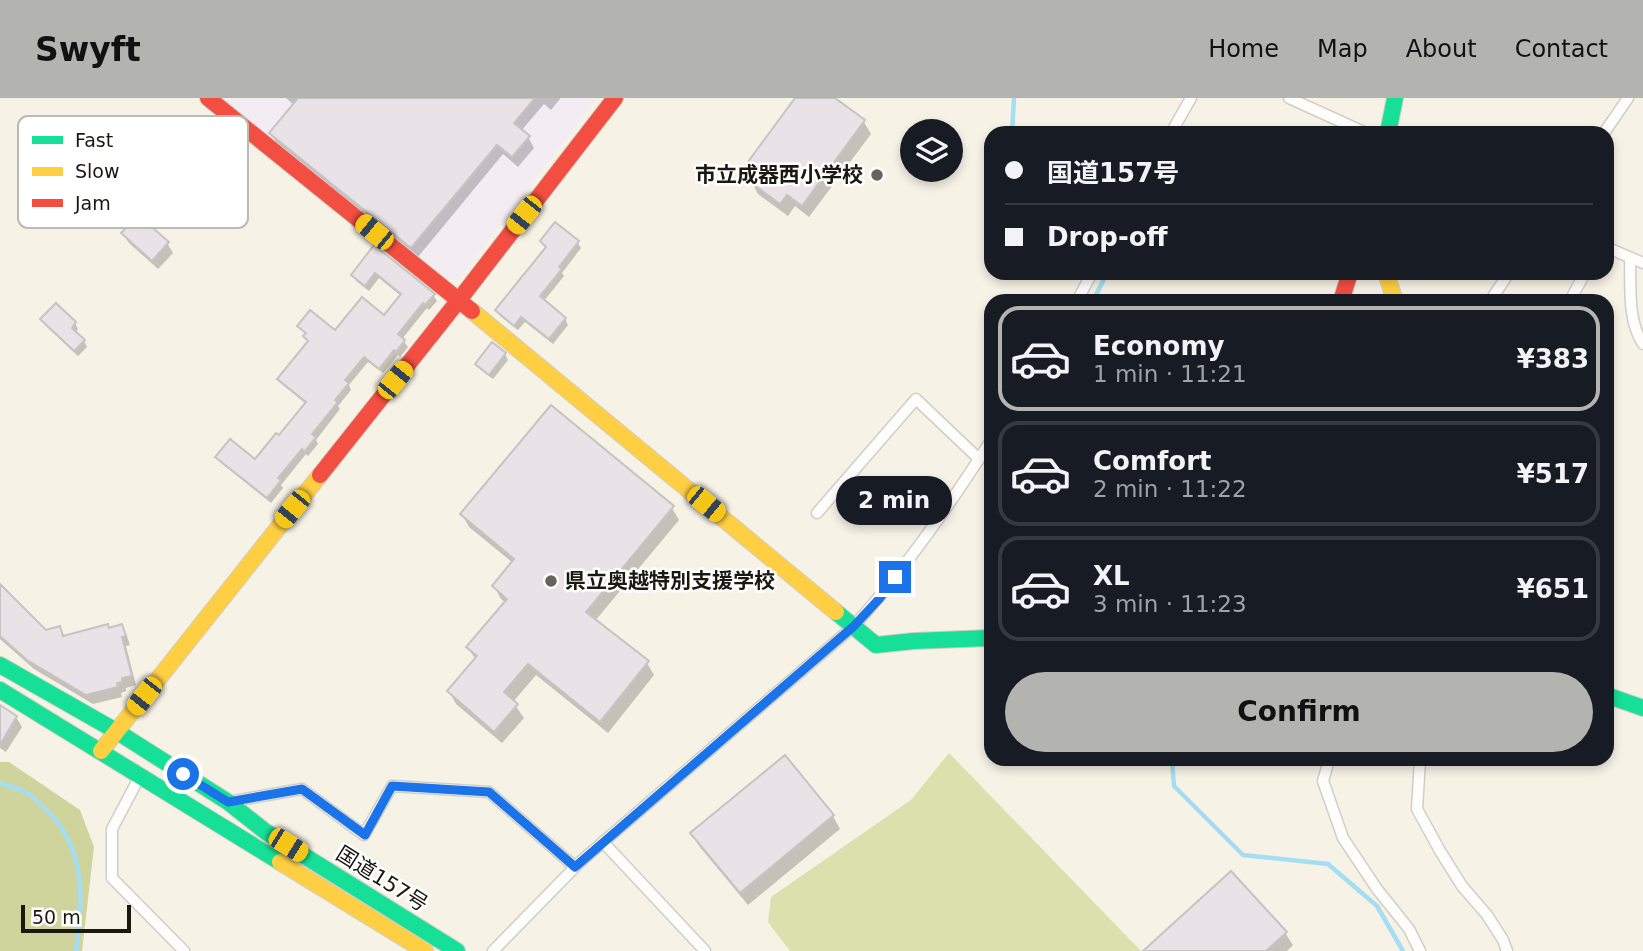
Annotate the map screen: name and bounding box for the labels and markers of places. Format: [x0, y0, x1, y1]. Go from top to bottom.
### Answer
place label: 市立成器西小学校 [695, 163, 863, 187]
marker: 市立成器西小学校 [869, 167, 885, 183]
place label: 県立奥越特別支援学校 [565, 569, 775, 593]
marker: 県立奥越特別支援学校 [543, 573, 559, 589]

